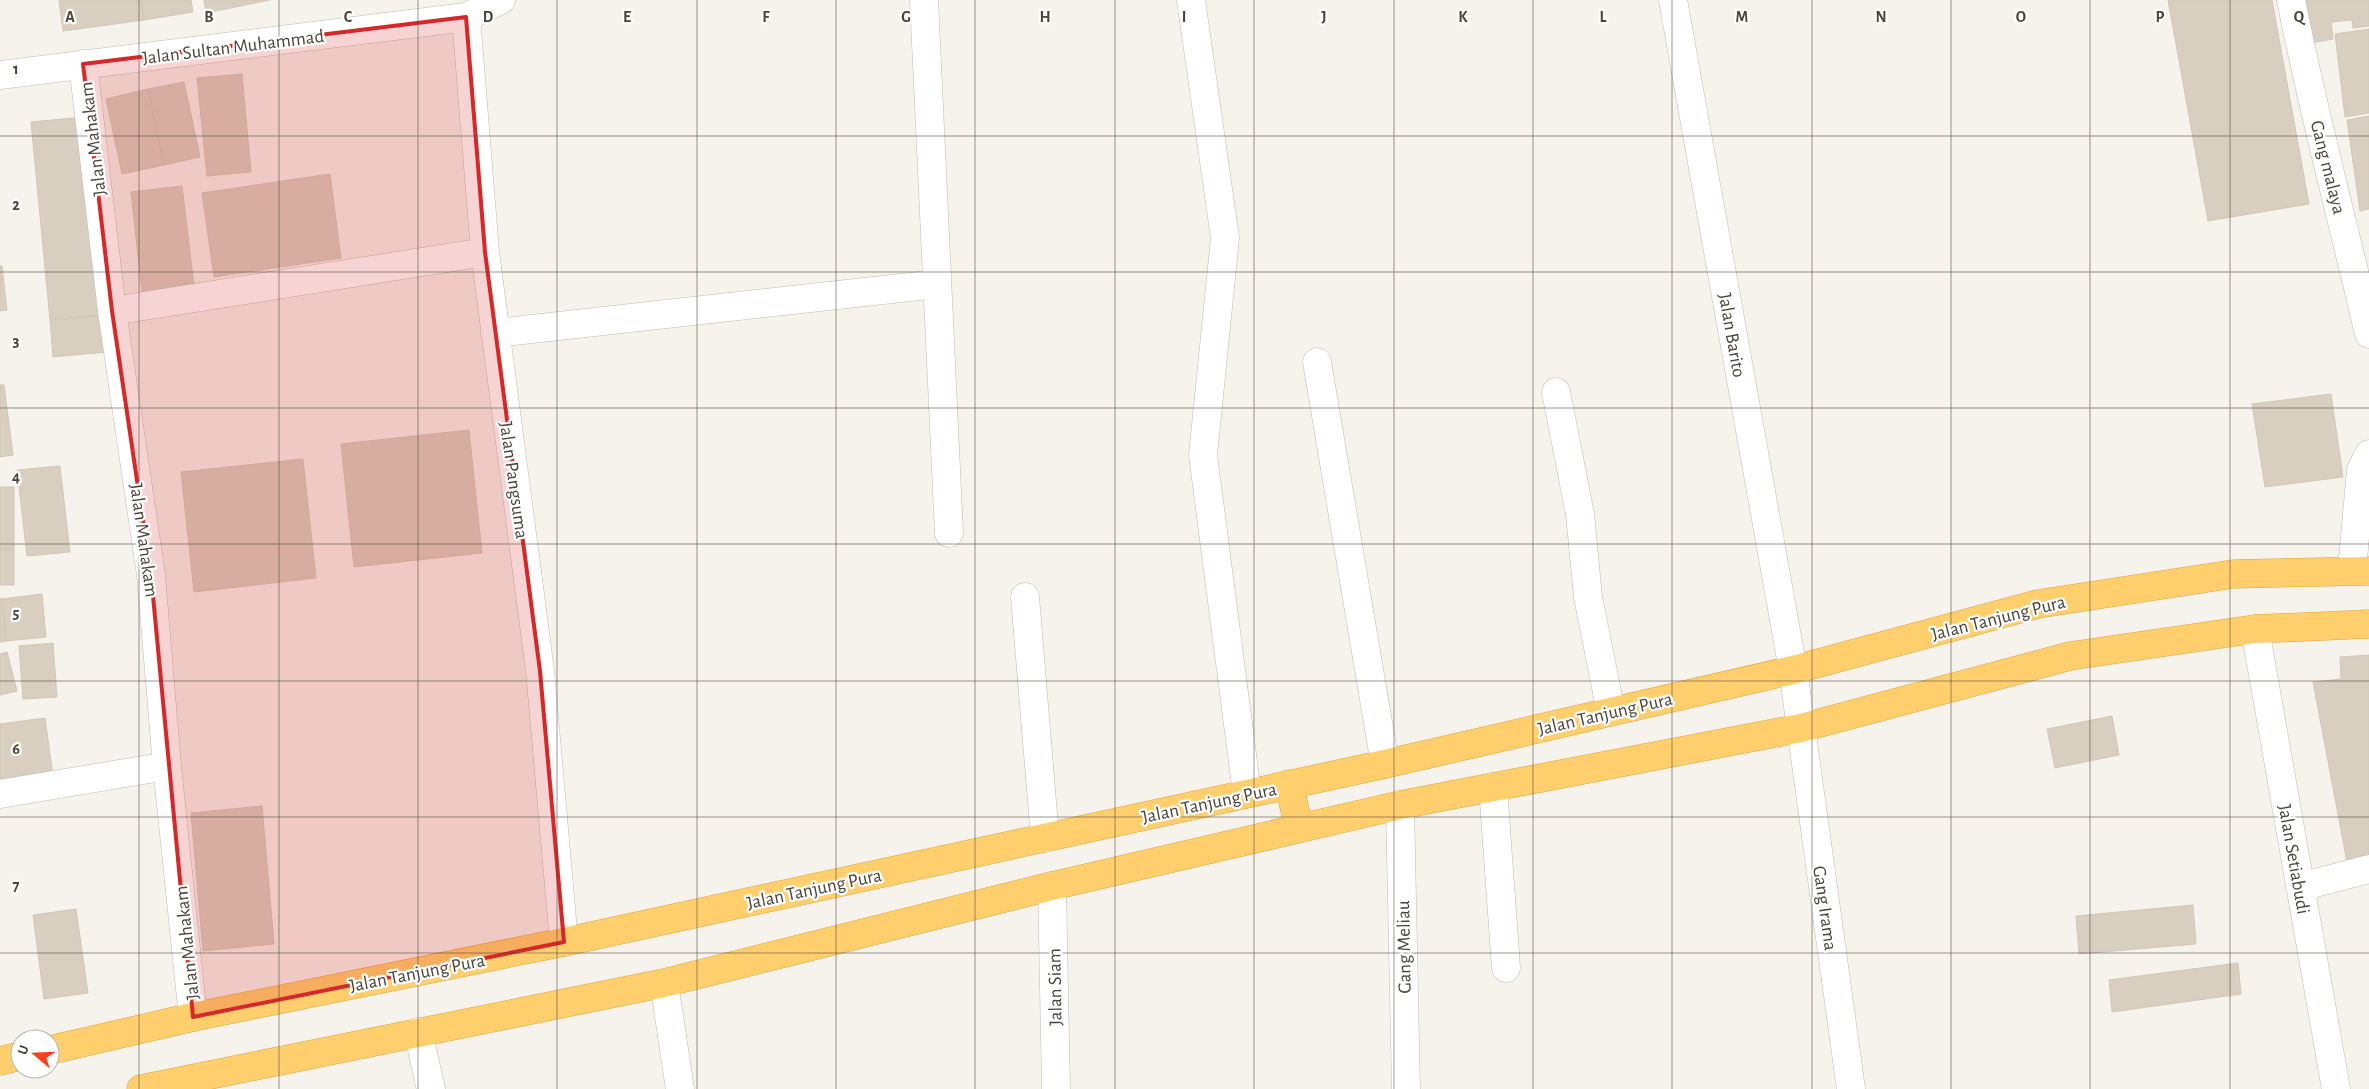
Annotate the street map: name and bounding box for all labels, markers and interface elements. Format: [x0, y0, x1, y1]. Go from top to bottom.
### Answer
text: A [65, 9, 75, 25]
text: B [204, 9, 214, 25]
text: C [344, 9, 353, 25]
text: D [483, 9, 494, 25]
text: E [623, 9, 631, 25]
text: F [762, 9, 770, 25]
text: G [901, 9, 911, 25]
text: H [1039, 9, 1051, 25]
text: I [1182, 9, 1186, 25]
text: J [1321, 9, 1327, 25]
text: K [1458, 9, 1468, 25]
text: L [1600, 9, 1607, 25]
text: M [1736, 9, 1748, 25]
text: N [1875, 9, 1887, 25]
text: O [2016, 9, 2026, 25]
text: P [2156, 9, 2165, 25]
text: Q [2294, 9, 2306, 26]
street label: Jalan Sultan Muhammad [141, 27, 325, 68]
text: 1 [13, 61, 19, 77]
street label: Jalan Mahakam [77, 81, 110, 197]
street label: Gang malaya [2307, 119, 2348, 216]
text: 2 [12, 197, 20, 213]
street label: Jalan Barito [1715, 292, 1748, 379]
text: 3 [13, 333, 20, 349]
street label: Jalan Pangsuma [496, 420, 531, 540]
text: 4 [12, 469, 20, 485]
street label: Jalan Mahakam [126, 482, 161, 598]
street label: Jalan Tanjung Pura [1929, 593, 2068, 644]
text: 5 [13, 605, 20, 621]
street label: Jalan Tanjung Pura [1536, 690, 1675, 739]
text: 6 [12, 741, 20, 757]
street label: Jalan Tanjung Pura [1140, 780, 1279, 827]
street label: Jalan Setiabudi [2275, 803, 2313, 916]
street label: Gang Irama [1809, 865, 1840, 952]
street label: Jalan Tanjung Pura [745, 866, 884, 913]
text: 7 [13, 878, 20, 894]
street label: Jalan Mahakam [172, 885, 203, 1001]
street label: Gang Meliau [1394, 900, 1415, 994]
street label: Jalan Siam [1045, 948, 1066, 1026]
street label: Jalan Tanjung Pura [348, 951, 487, 996]
north arrow [10, 1029, 60, 1079]
text: U [16, 1044, 32, 1057]

